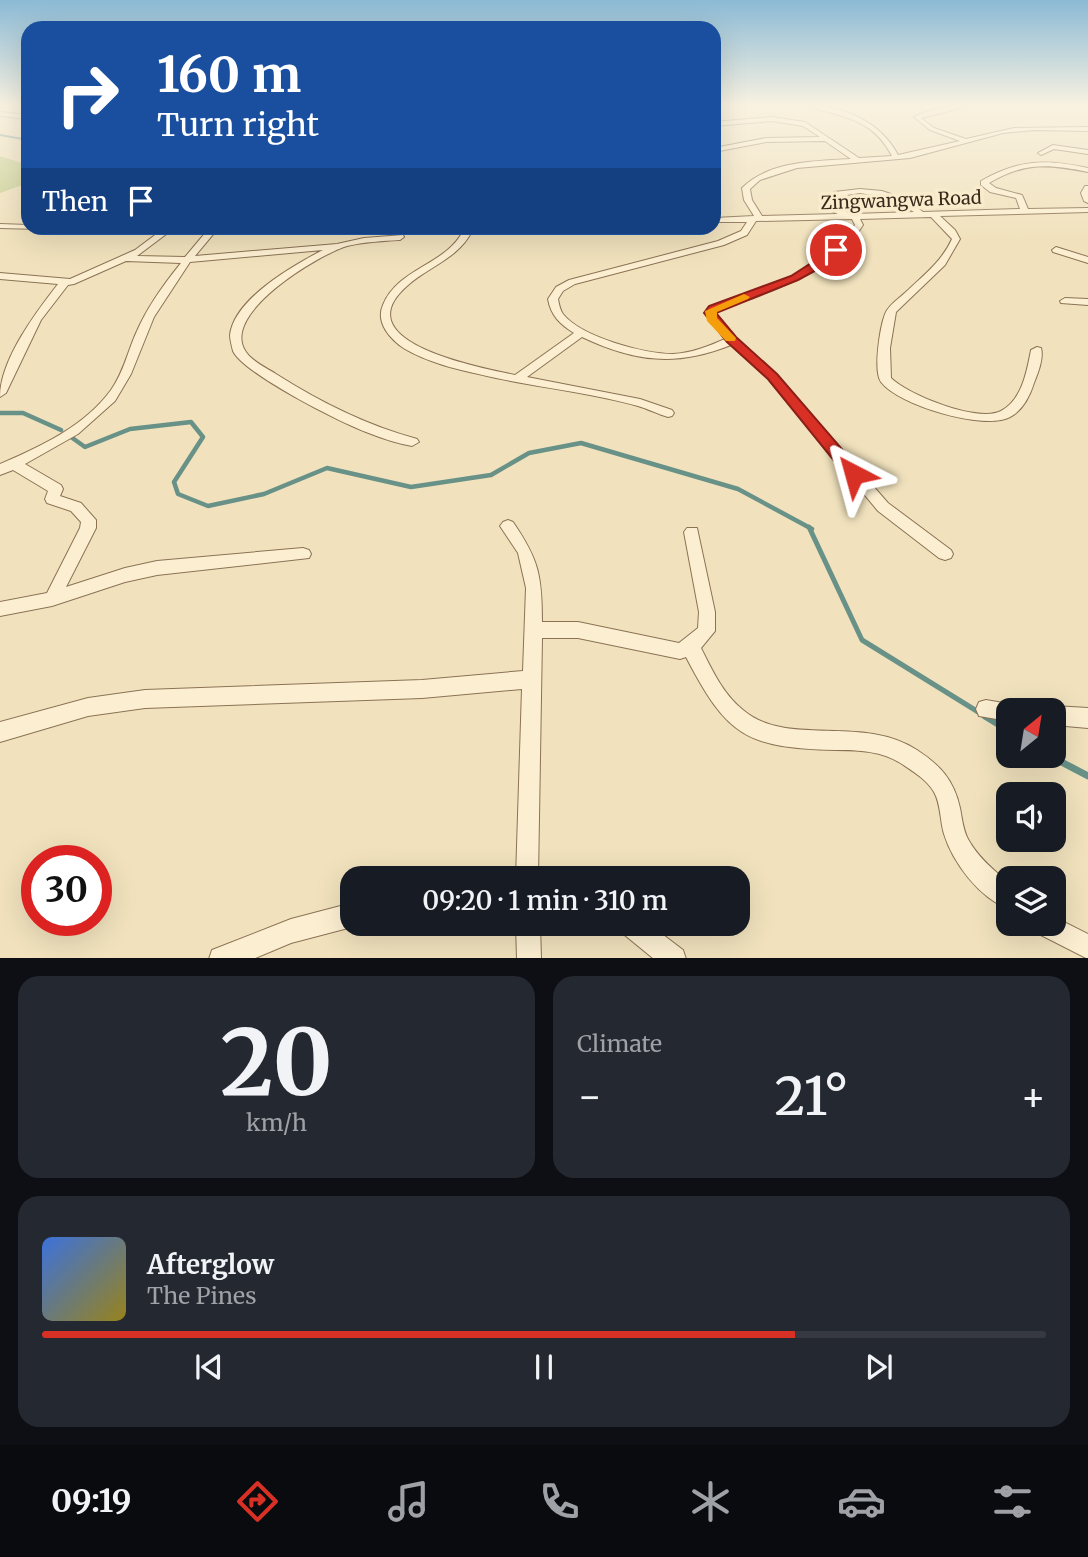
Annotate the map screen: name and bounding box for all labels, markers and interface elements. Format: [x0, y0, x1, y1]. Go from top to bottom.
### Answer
text: 160 m [157, 44, 301, 105]
icon: right [42, 49, 133, 140]
text: Turn right [157, 105, 319, 145]
icon: arrive [122, 182, 160, 220]
text: Then [42, 185, 108, 218]
street label: Zingwangwa Road [820, 186, 982, 214]
pin [806, 220, 866, 280]
icon: arrive [817, 231, 855, 269]
position arrow [817, 437, 891, 511]
north arrow [996, 698, 1066, 768]
map controls [996, 698, 1066, 936]
button: sound [996, 782, 1066, 852]
speed limit sign: 30 [21, 845, 112, 936]
button: layers [996, 866, 1066, 936]
text: 09:20 · 1 min · 310 m [422, 884, 668, 917]
text: 20 [220, 1005, 333, 1120]
text: Climate [577, 1029, 662, 1058]
text: 21° [775, 1064, 848, 1129]
text: − [577, 1073, 602, 1120]
text: + [1021, 1073, 1046, 1120]
text: km/h [246, 1108, 307, 1137]
text: Afterglow [147, 1248, 274, 1281]
text: The Pines [147, 1281, 257, 1310]
icon: previous [190, 1348, 228, 1386]
icon: pause [525, 1348, 563, 1386]
icon: next [860, 1348, 898, 1386]
icon: directions [233, 1477, 282, 1526]
icon: music [384, 1477, 433, 1526]
icon: phone [535, 1477, 584, 1526]
icon: climate [686, 1477, 735, 1526]
icon: car [837, 1477, 886, 1526]
icon: filters [988, 1477, 1037, 1526]
text: 09:19 [51, 1481, 132, 1521]

